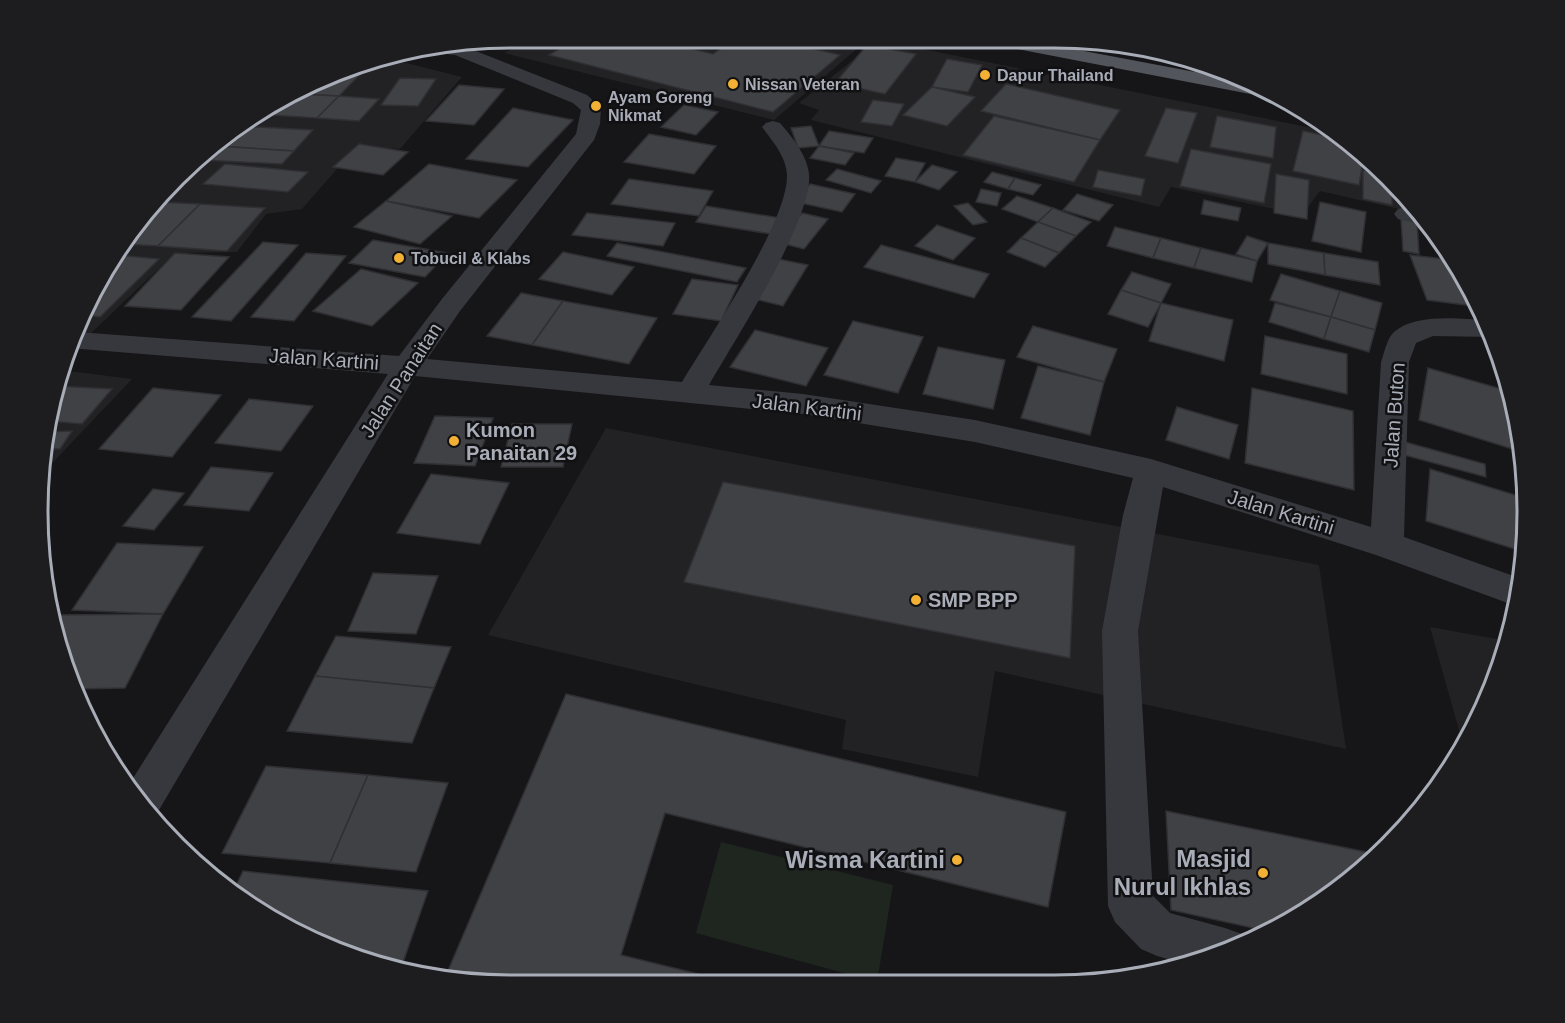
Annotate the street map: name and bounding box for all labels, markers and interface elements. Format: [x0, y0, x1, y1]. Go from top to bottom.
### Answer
place label: Dapur Thailand [997, 67, 1113, 84]
marker: Dapur Thailand [978, 68, 992, 82]
place label: Nissan Veteran [745, 76, 860, 93]
marker: Nissan Veteran [726, 77, 740, 91]
place label: Ayam Goreng Nikmat [608, 89, 712, 124]
marker: Ayam Goreng Nikmat [589, 99, 603, 113]
place label: Tobucil & Klabs [411, 250, 531, 267]
marker: Tobucil & Klabs [392, 251, 406, 265]
street label: Jalan Panaitan [356, 319, 446, 441]
street label: Jalan Kartini [268, 344, 380, 374]
street label: Jalan Buton [1379, 362, 1409, 468]
street label: Jalan Kartini [751, 389, 863, 425]
place label: Kumon Panaitan 29 [466, 419, 577, 464]
marker: Kumon Panaitan 29 [447, 434, 461, 448]
street label: Jalan Kartini [1225, 485, 1337, 539]
place label: SMP BPP [928, 589, 1018, 611]
marker: SMP BPP [909, 593, 923, 607]
place label: Masjid Nurul Ikhlas [1114, 845, 1251, 900]
place label: Wisma Kartini [785, 846, 945, 873]
marker: Wisma Kartini [950, 853, 964, 867]
marker: Masjid Nurul Ikhlas [1256, 866, 1270, 880]

